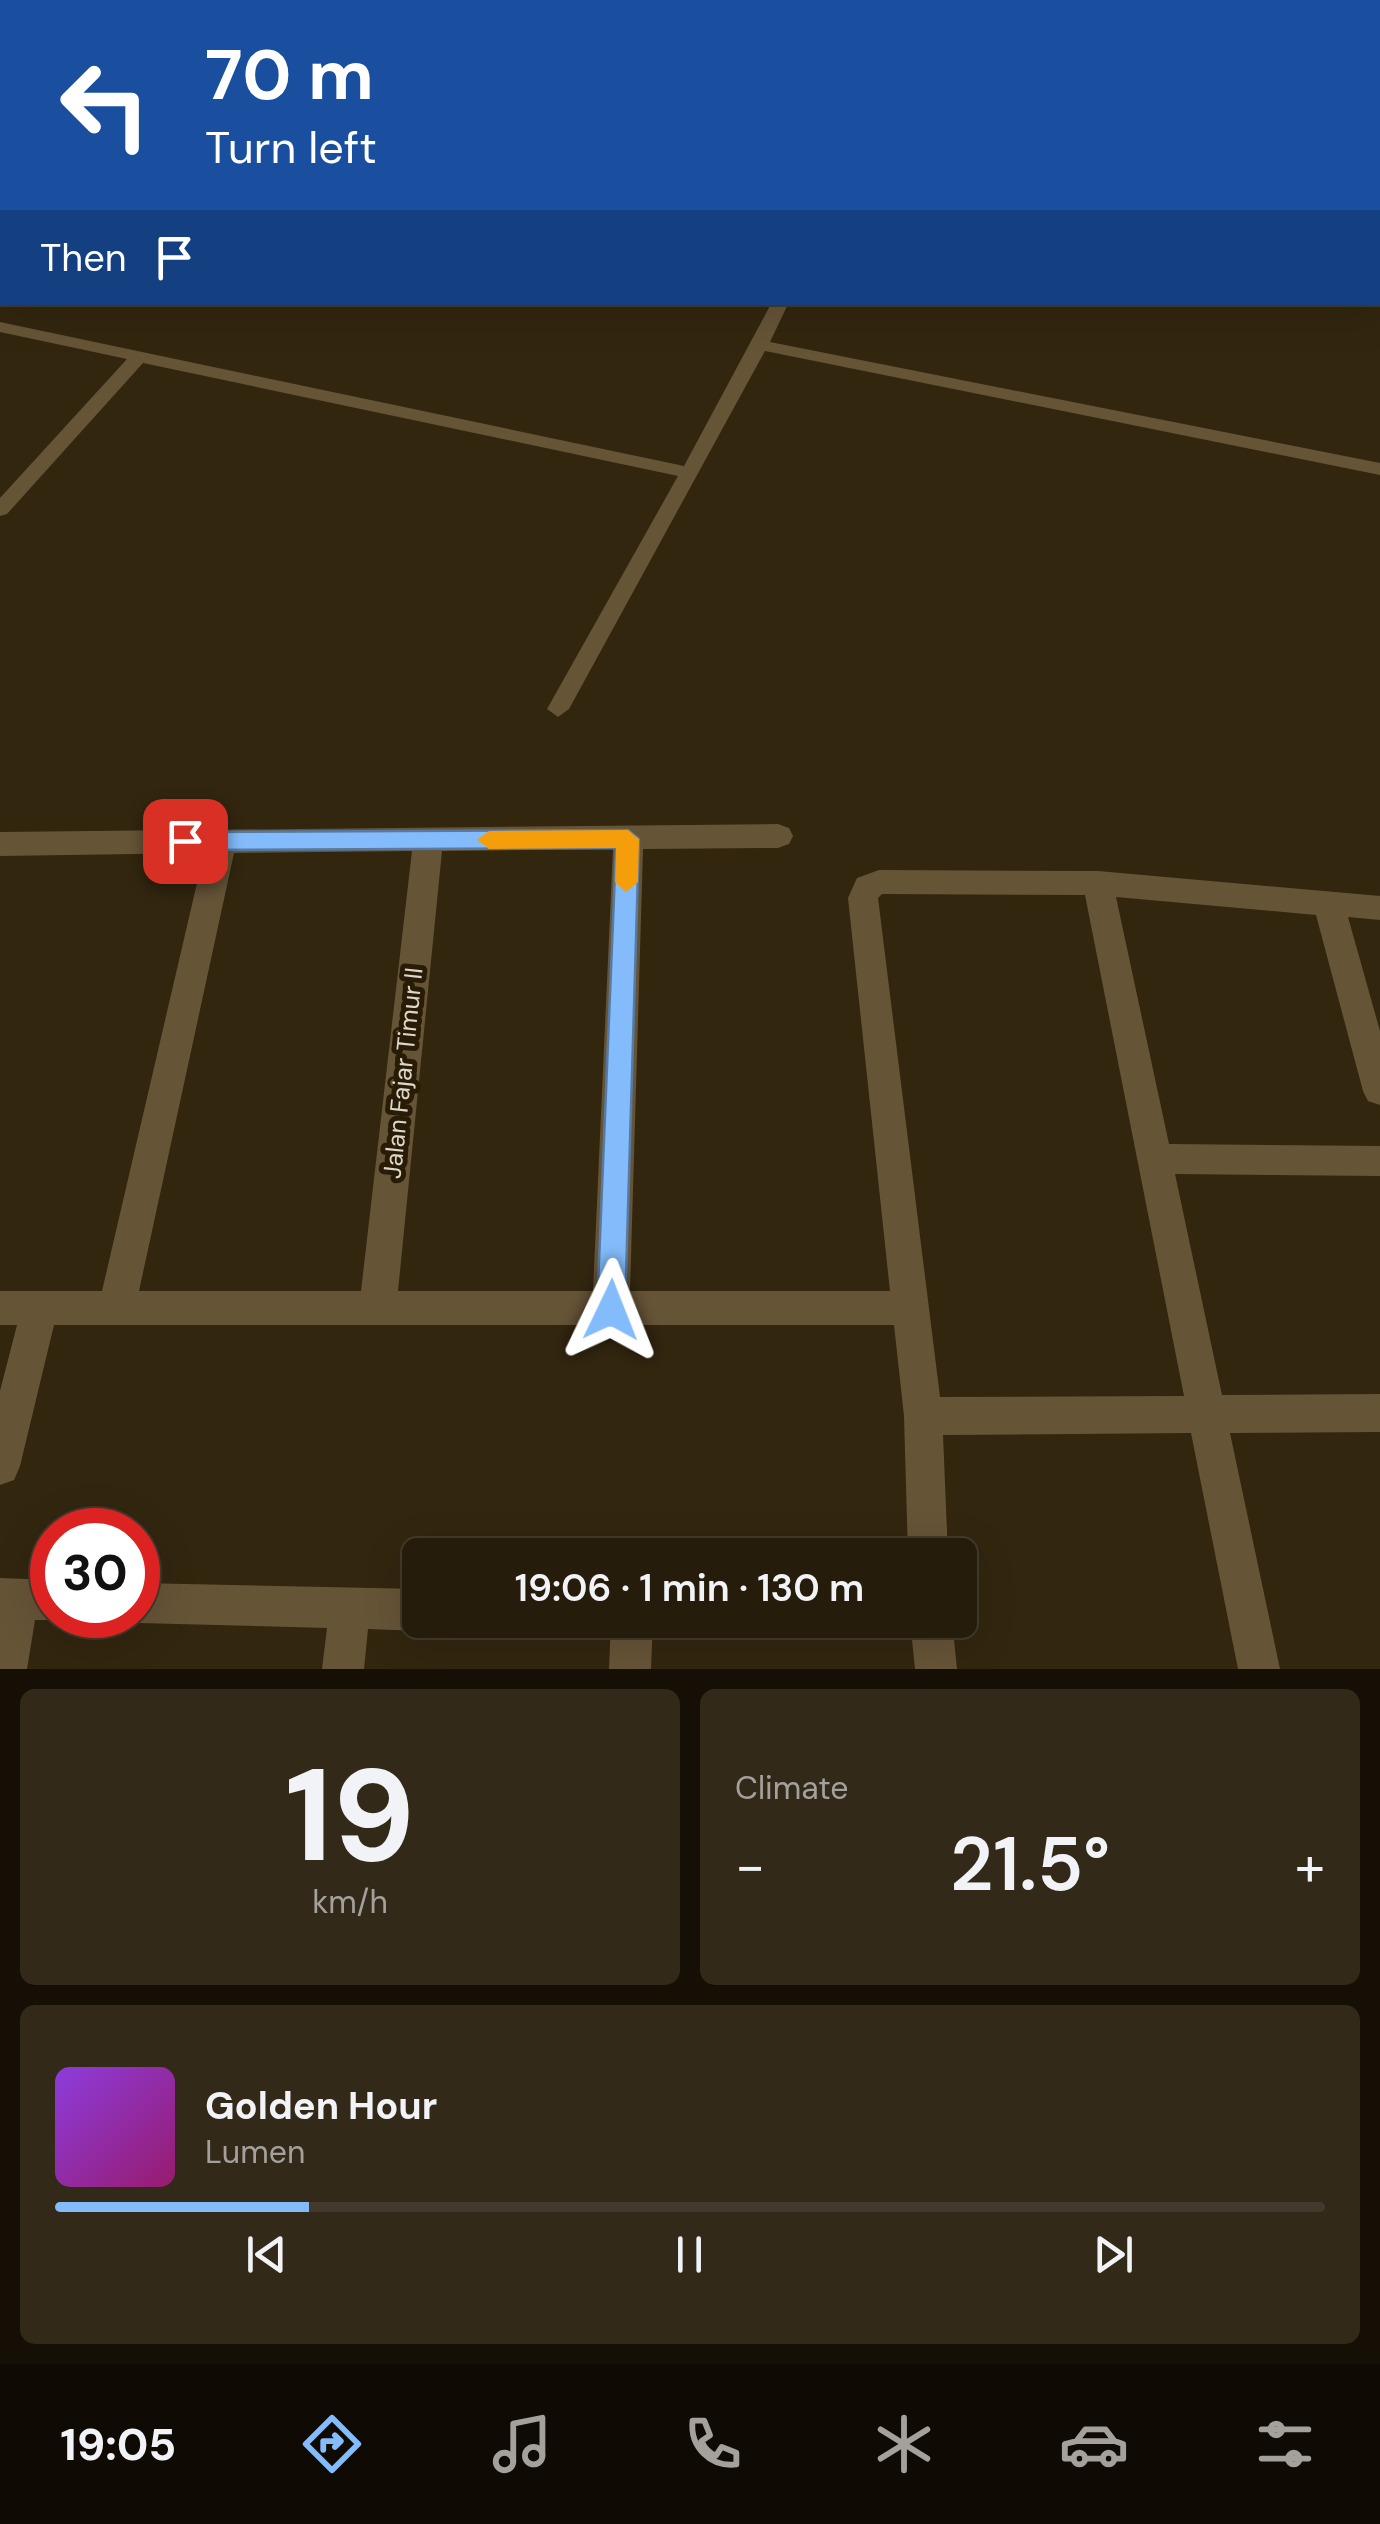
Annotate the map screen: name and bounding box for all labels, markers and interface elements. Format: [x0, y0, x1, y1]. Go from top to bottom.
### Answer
text: 70 m [205, 30, 374, 121]
icon: left [40, 40, 170, 170]
text: Turn left [205, 118, 377, 177]
icon: arrive [147, 230, 202, 285]
text: Then [40, 233, 127, 283]
pin [143, 799, 228, 884]
icon: arrive [158, 814, 213, 869]
street label: Jalan Fajar Timur II [375, 966, 431, 1180]
position arrow [559, 1258, 663, 1362]
speed limit sign: 30 [30, 1508, 160, 1638]
text: 19:06 · 1 min · 130 m [515, 1563, 864, 1613]
text: 19 [285, 1731, 415, 1900]
text: Climate [735, 1767, 849, 1809]
text: 21.5° [950, 1816, 1110, 1913]
text: − [735, 1830, 765, 1902]
text: + [1295, 1830, 1325, 1902]
text: km/h [312, 1881, 388, 1923]
text: Golden Hour [205, 2081, 437, 2131]
text: Lumen [205, 2131, 305, 2173]
icon: previous [239, 2227, 294, 2282]
icon: pause [662, 2227, 717, 2282]
icon: next [1086, 2227, 1141, 2282]
icon: directions [297, 2409, 367, 2479]
icon: music [487, 2409, 557, 2479]
icon: phone [678, 2409, 748, 2479]
icon: climate [869, 2409, 939, 2479]
icon: car [1059, 2409, 1129, 2479]
icon: filters [1250, 2409, 1320, 2479]
text: 19:05 [60, 2415, 176, 2474]

